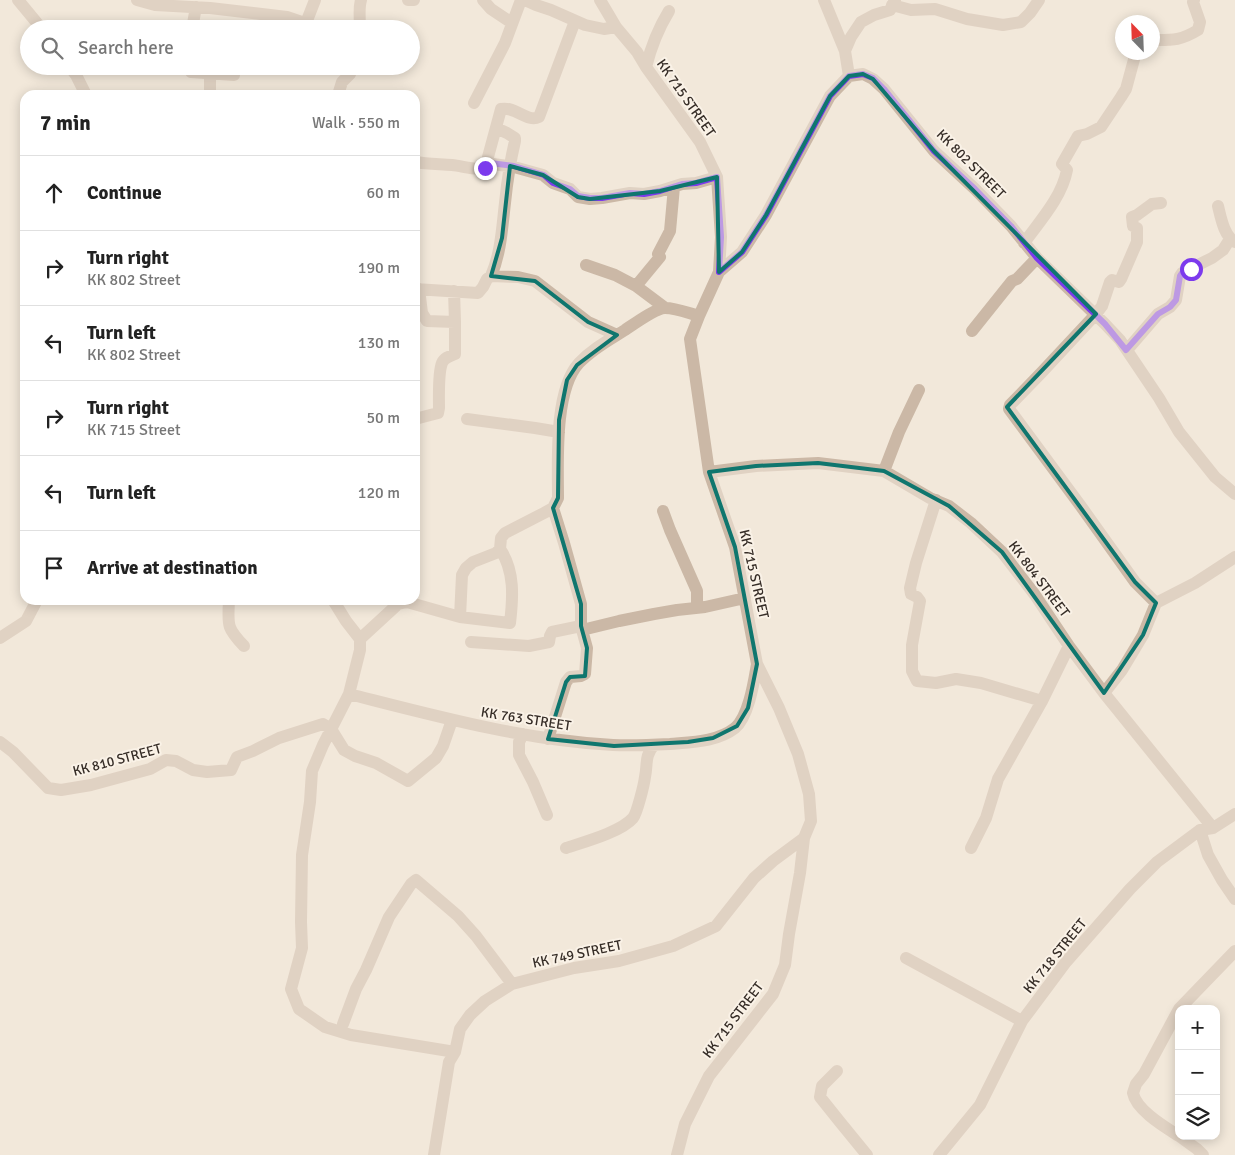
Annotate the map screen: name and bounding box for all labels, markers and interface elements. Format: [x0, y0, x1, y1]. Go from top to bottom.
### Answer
north arrow [1115, 15, 1160, 60]
search box [20, 20, 420, 75]
icon: search [38, 34, 66, 62]
text: Search here [78, 36, 174, 60]
street label: KK 715 STREET [653, 56, 719, 140]
text: 7 min [40, 110, 91, 136]
text: Walk · 550 m [312, 113, 400, 133]
street label: KK 802 STREET [933, 126, 1009, 202]
route end [474, 157, 497, 180]
icon: ahead [40, 179, 68, 207]
text: Continue [87, 181, 162, 205]
text: 60 m [366, 183, 400, 203]
text: Turn right [87, 246, 169, 270]
icon: right [40, 254, 68, 282]
text: 190 m [358, 258, 400, 278]
route start [1180, 258, 1203, 281]
text: KK 802 Street [87, 270, 181, 290]
text: Turn left [87, 321, 156, 345]
icon: left [40, 329, 68, 357]
text: 130 m [358, 333, 400, 353]
text: KK 802 Street [87, 345, 181, 365]
text: Turn right [87, 396, 169, 420]
icon: right [40, 404, 68, 432]
text: 50 m [366, 408, 400, 428]
text: KK 715 Street [87, 420, 181, 440]
icon: left [40, 479, 68, 507]
text: Turn left [87, 481, 156, 505]
text: 120 m [358, 483, 400, 503]
street label: KK 715 STREET [735, 528, 773, 620]
street label: KK 804 STREET [1005, 538, 1073, 621]
icon: arrive [40, 554, 68, 582]
text: Arrive at destination [87, 556, 258, 580]
street label: KK 763 STREET [480, 703, 572, 735]
street label: KK 810 STREET [71, 740, 163, 780]
street label: KK 718 STREET [1020, 915, 1090, 997]
street label: KK 749 STREET [531, 936, 623, 972]
street label: KK 715 STREET [699, 978, 767, 1061]
map controls [1175, 1005, 1220, 1140]
button: + [1175, 1005, 1220, 1050]
button: − [1175, 1050, 1220, 1095]
button: layers [1175, 1095, 1220, 1140]

